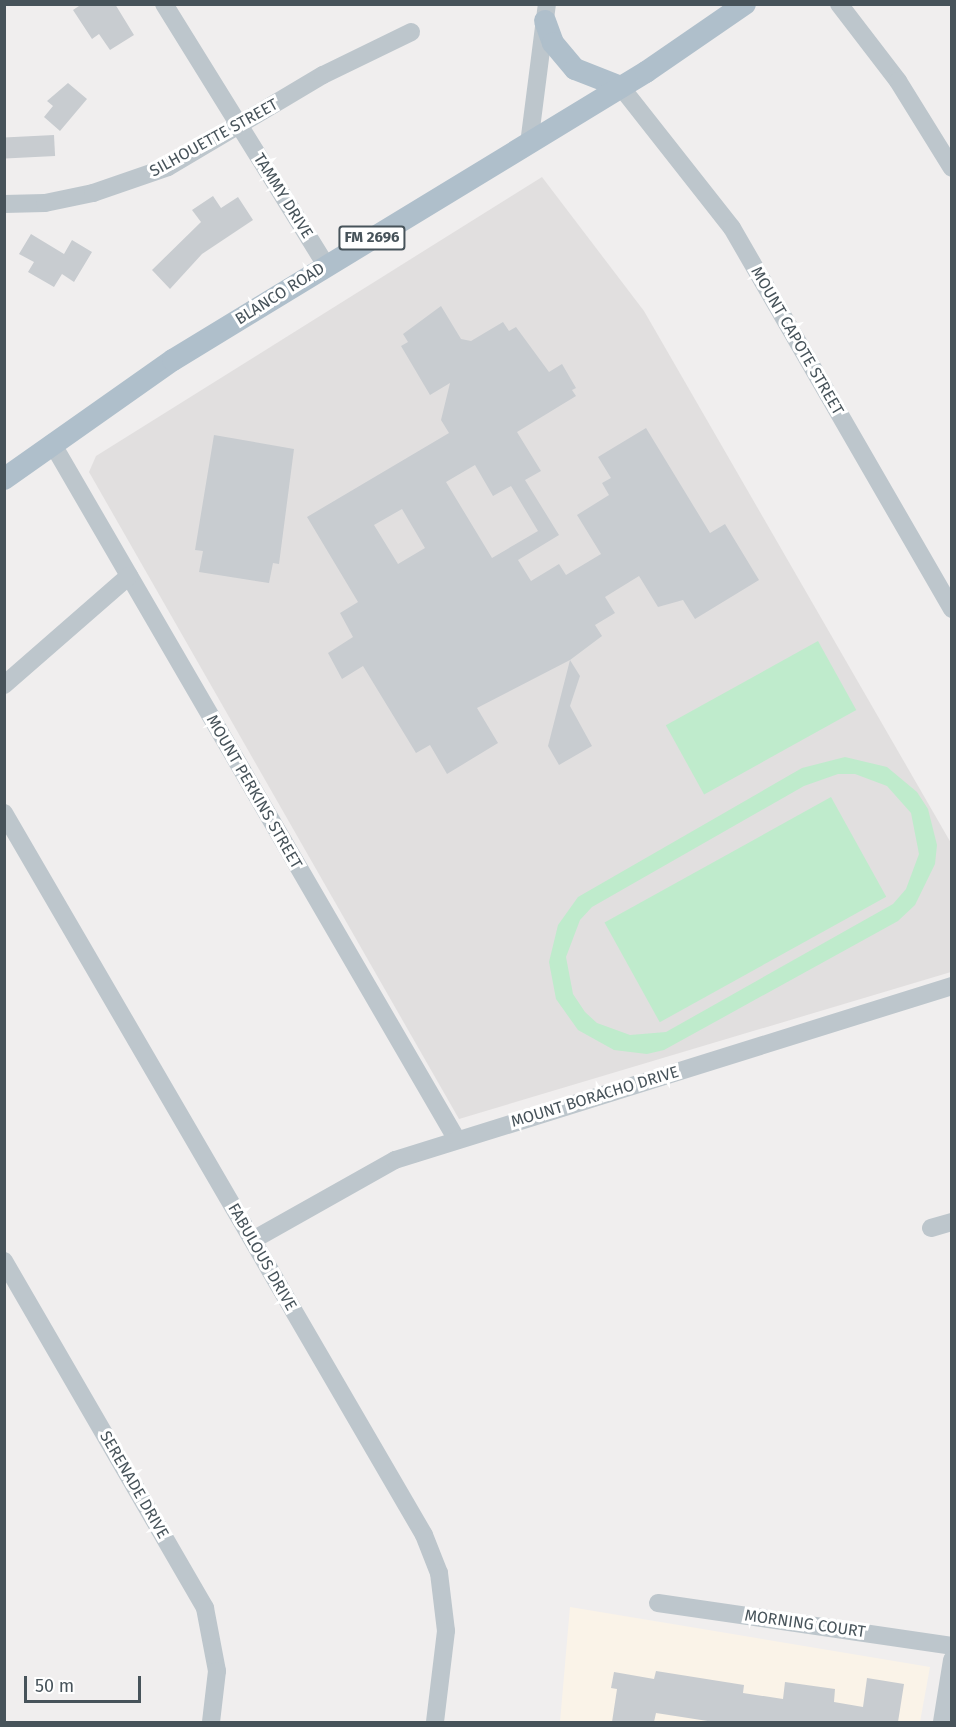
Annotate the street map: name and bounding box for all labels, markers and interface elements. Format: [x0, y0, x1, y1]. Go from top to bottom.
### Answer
street label: SILHOUETTE STREET [147, 95, 281, 181]
street label: TAMMY DRIVE [249, 150, 317, 242]
road number: FM 2696 [338, 226, 406, 250]
street label: BLANCO ROAD [232, 259, 328, 329]
street label: MOUNT CAPOTE STREET [747, 263, 847, 419]
street label: MOUNT PERKINS STREET [202, 712, 306, 872]
street label: MOUNT BORACHO DRIVE [509, 1062, 681, 1132]
street label: FABULOUS DRIVE [224, 1200, 300, 1314]
street label: SERENADE DRIVE [95, 1428, 173, 1542]
street label: MORNING COURT [743, 1606, 867, 1642]
scale bar [27, 1664, 144, 1702]
text: 50 m [35, 1675, 74, 1697]

